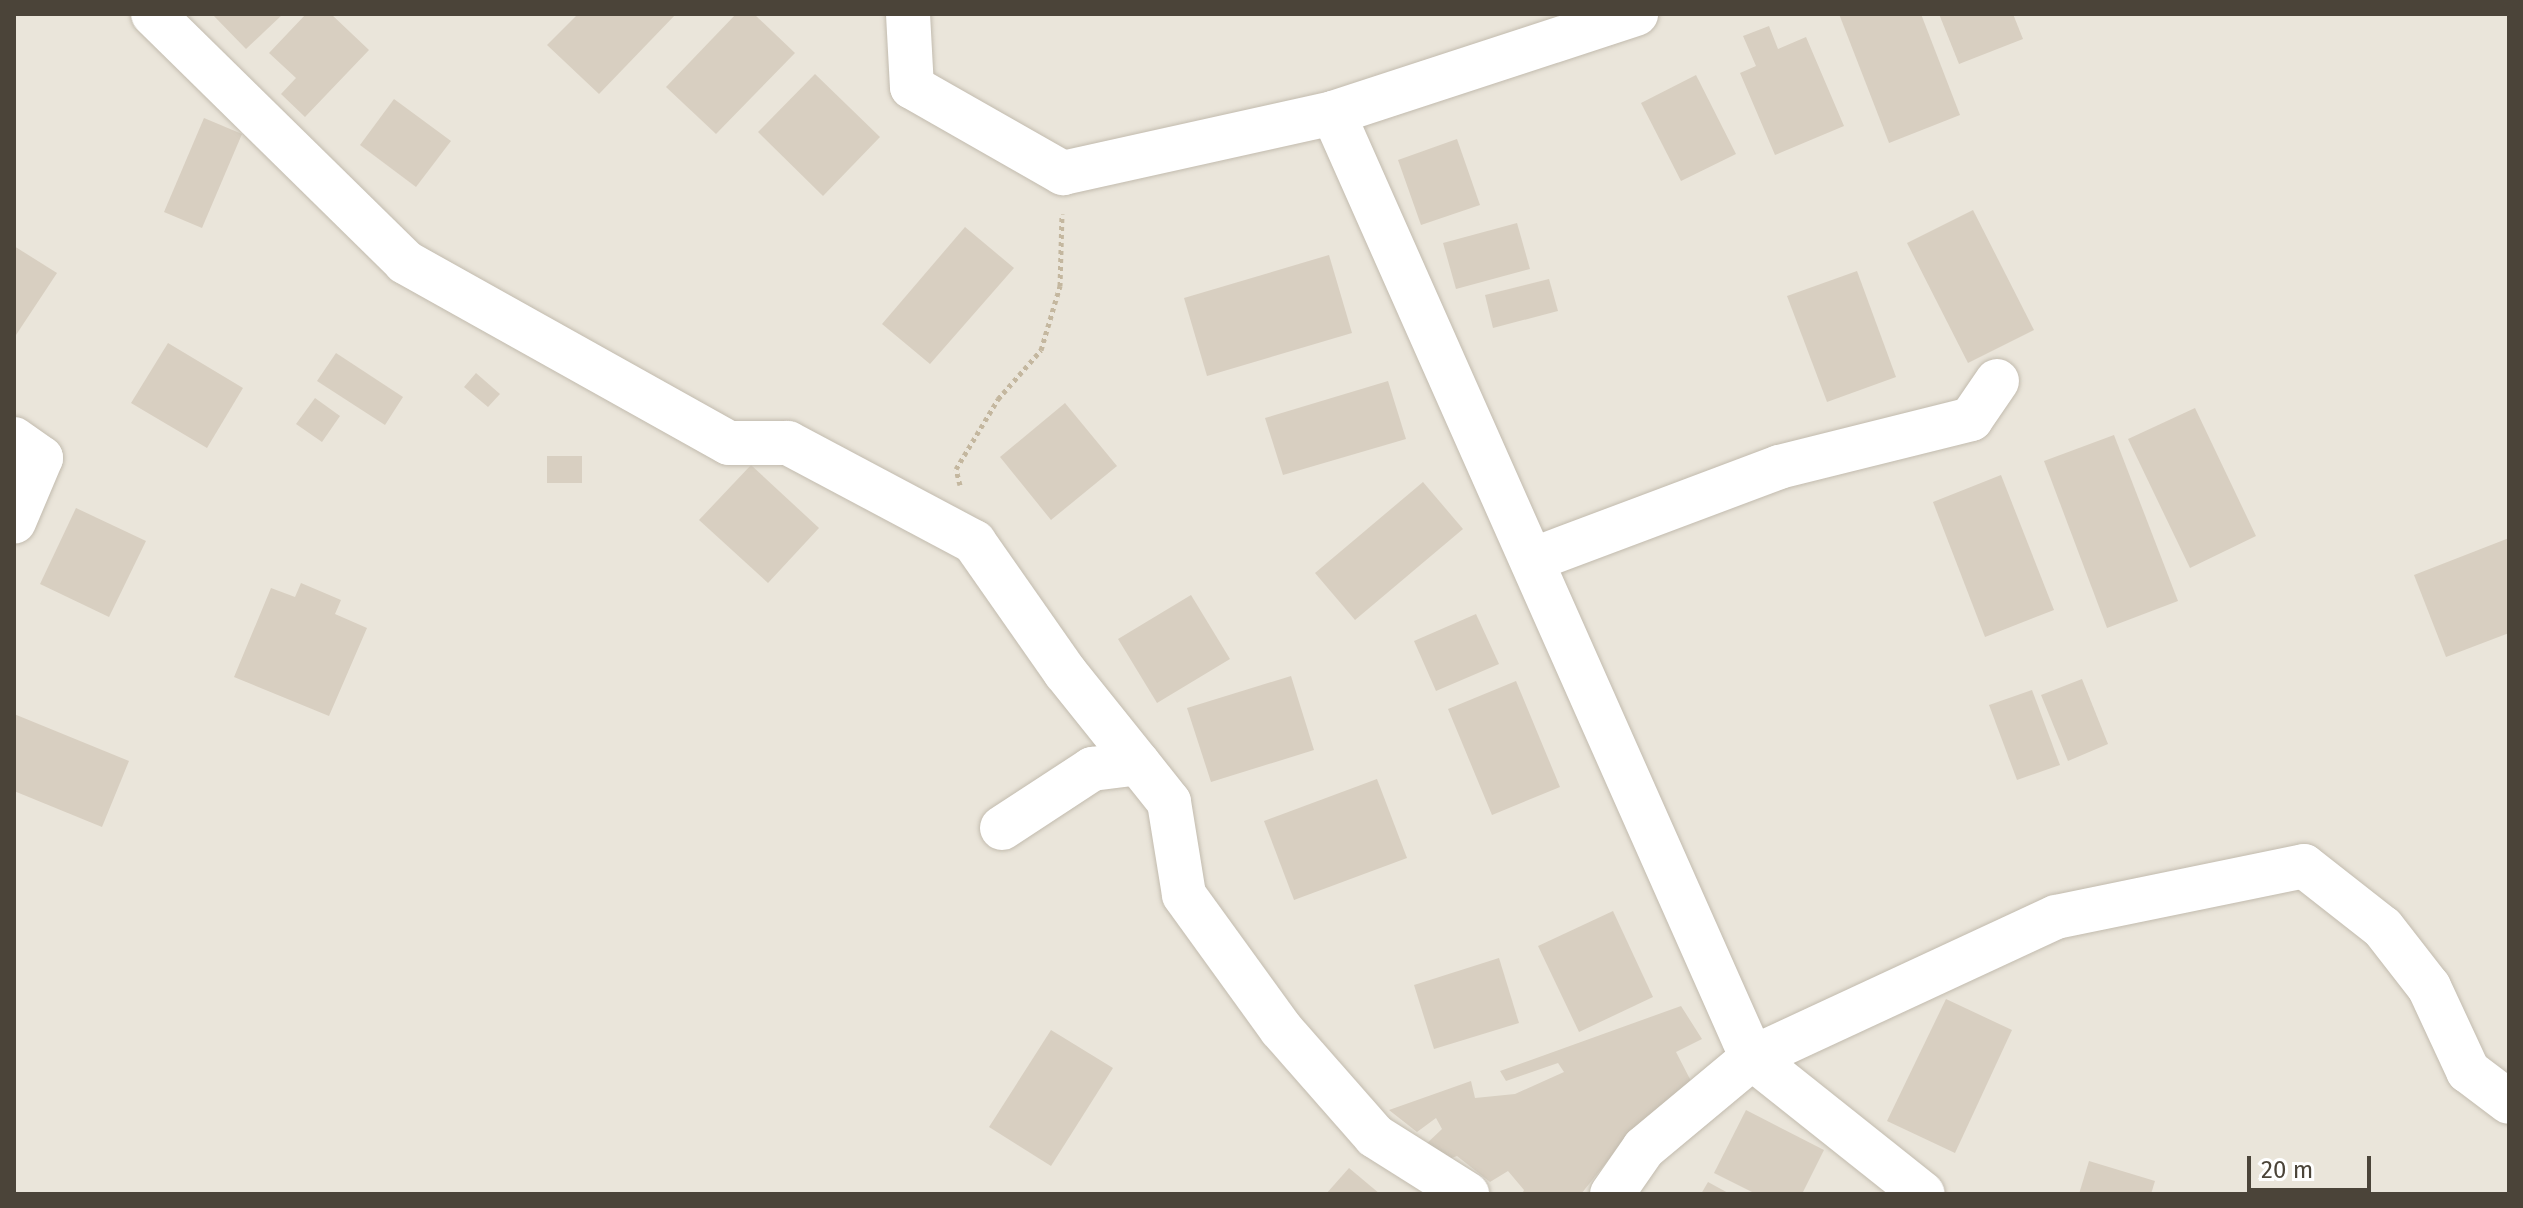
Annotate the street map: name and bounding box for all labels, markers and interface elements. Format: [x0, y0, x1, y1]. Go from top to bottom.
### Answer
scale bar [2251, 1140, 2375, 1190]
text: 20 m [2261, 1156, 2313, 1184]

